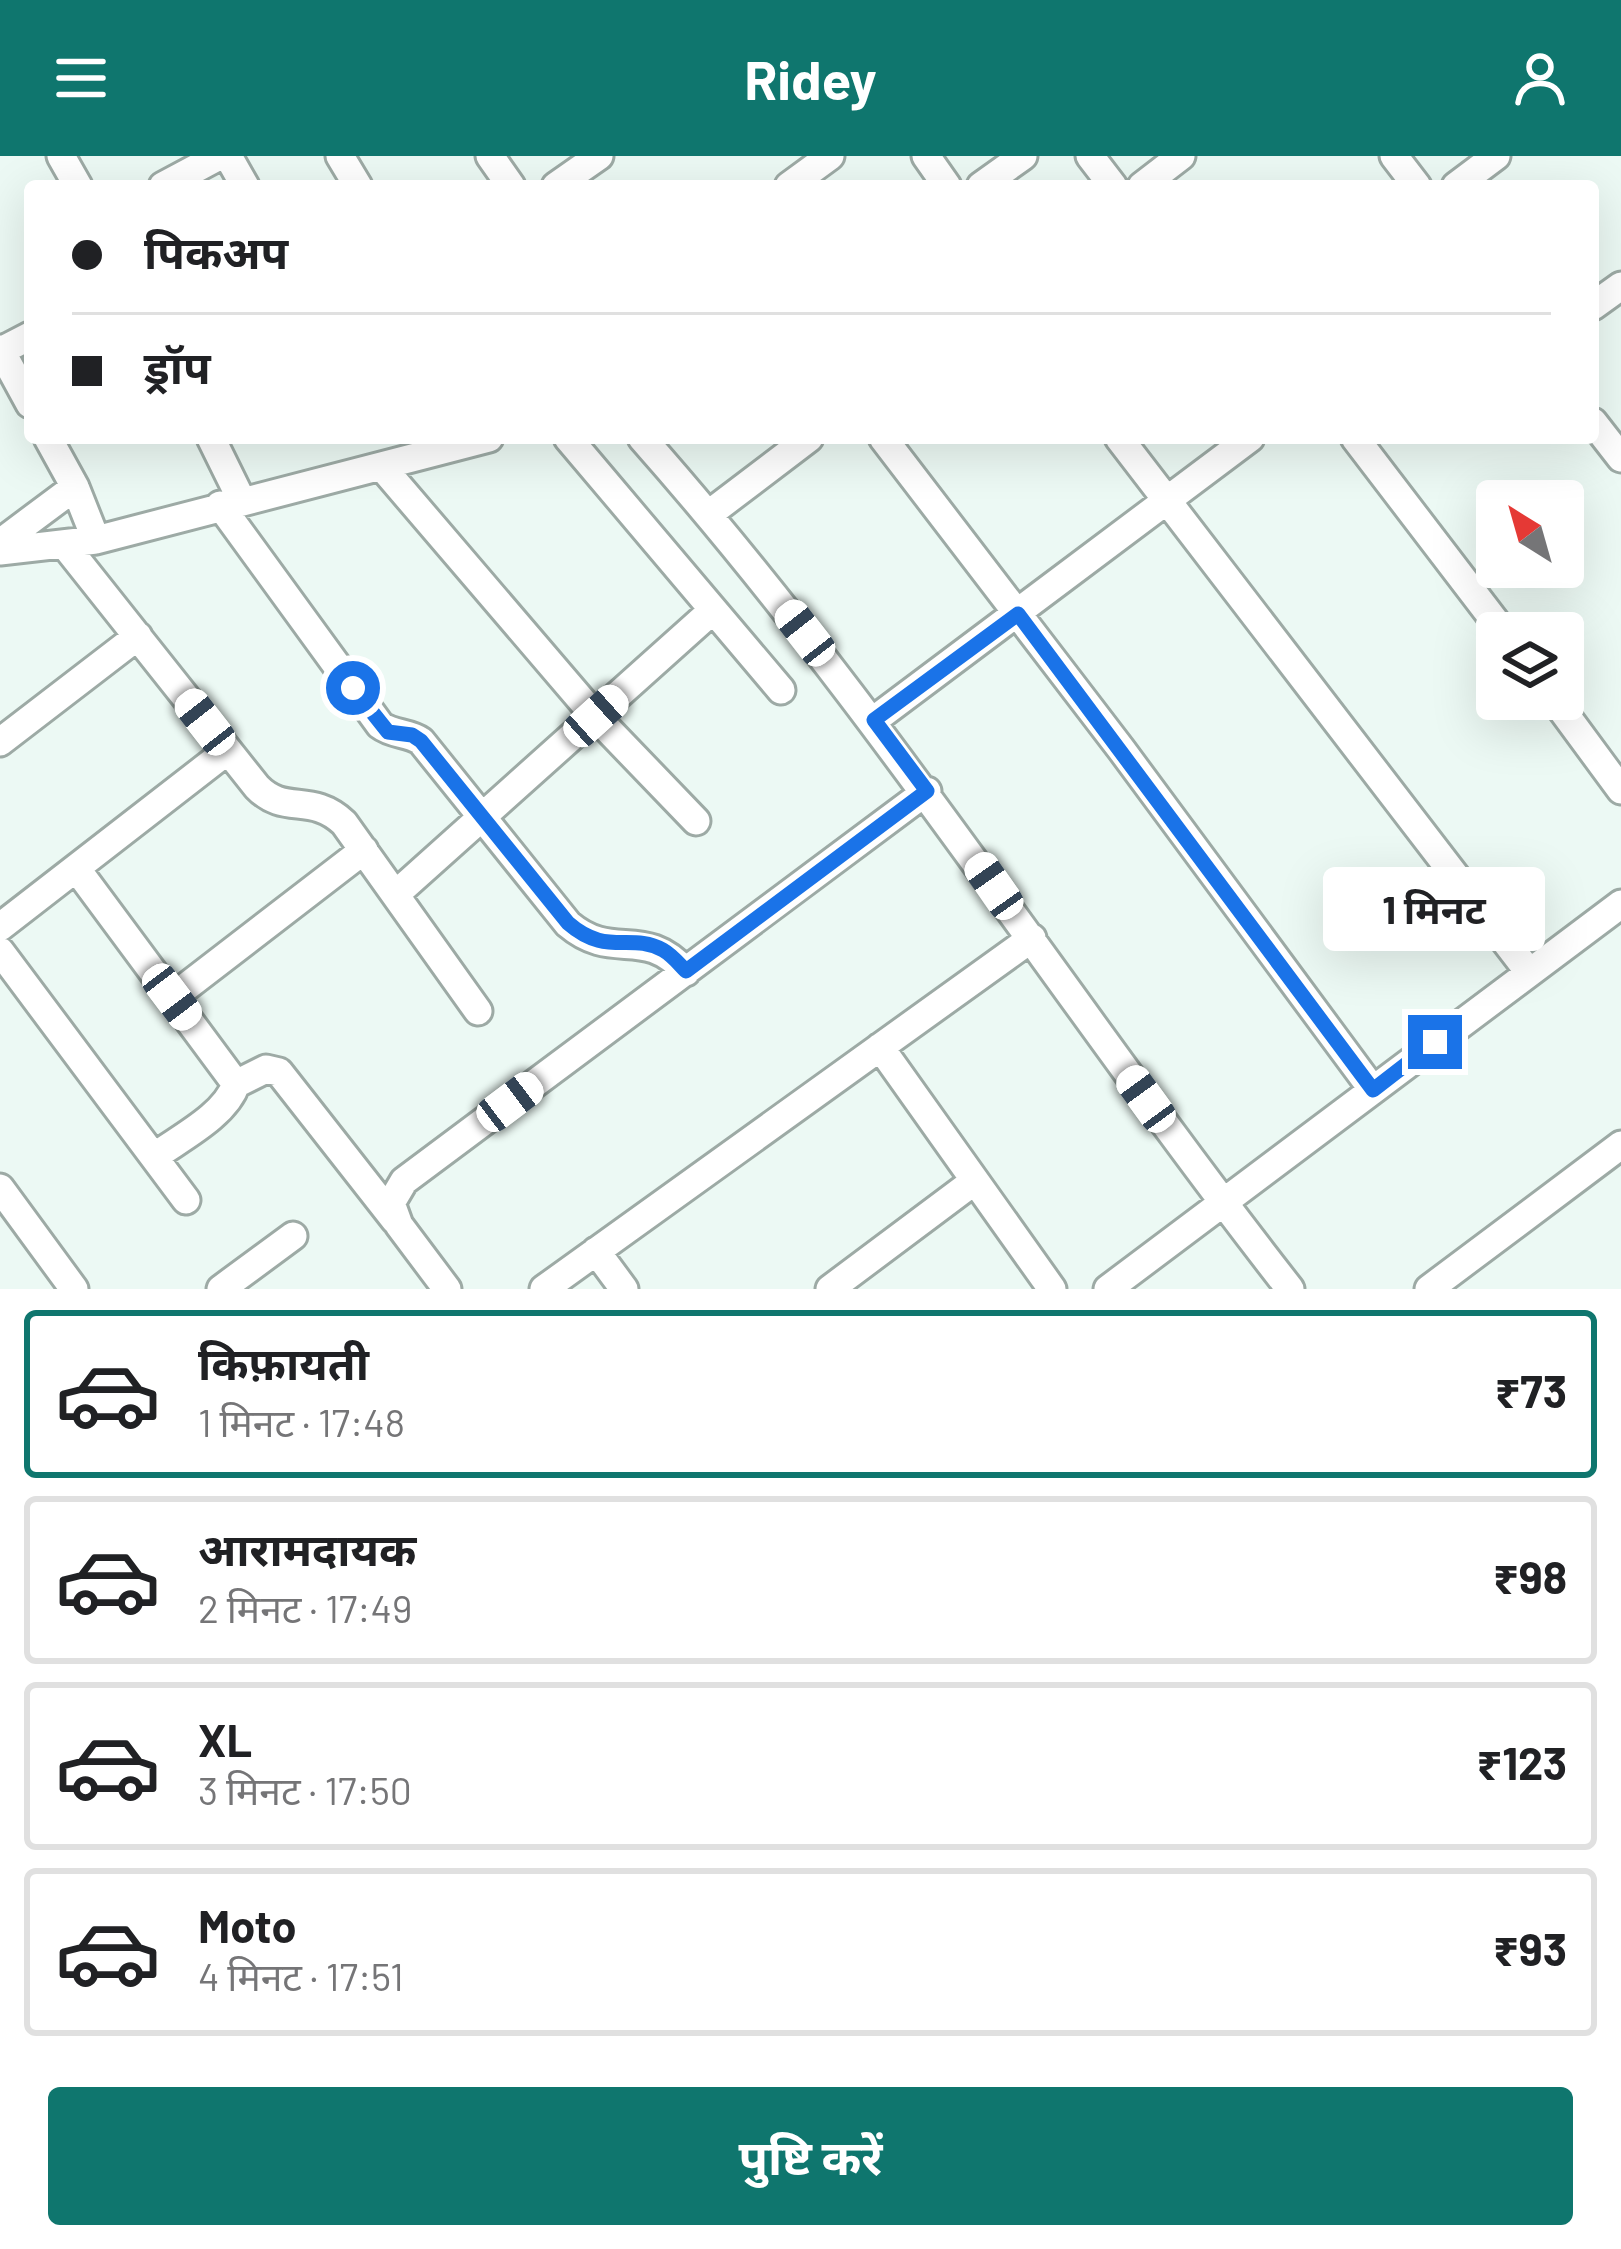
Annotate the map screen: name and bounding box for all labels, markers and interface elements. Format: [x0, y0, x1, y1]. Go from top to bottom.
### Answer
icon: menu [48, 45, 114, 111]
icon: person [1507, 45, 1573, 111]
text: Ridey [744, 46, 877, 111]
text: पिकअप [144, 224, 288, 278]
text: ड्रॉप [144, 339, 211, 393]
north arrow [1476, 480, 1584, 588]
map controls [1476, 480, 1584, 720]
car [769, 594, 841, 672]
button: layers [1476, 612, 1584, 720]
route start [326, 661, 380, 715]
car [557, 679, 635, 753]
car [169, 683, 241, 761]
car [959, 846, 1029, 926]
callout: 1 मिनट [1324, 868, 1546, 952]
text: 1 मिनट [1382, 885, 1486, 932]
car [136, 957, 208, 1037]
route end [1408, 1015, 1462, 1069]
car [1110, 1059, 1182, 1139]
car [470, 1066, 550, 1138]
text: किफ़ायती [198, 1335, 369, 1389]
icon: car [54, 1340, 162, 1448]
text: ₹73 [1495, 1363, 1567, 1417]
text: 1 मिनट · 17:48 [198, 1398, 405, 1445]
text: आरामदायक [198, 1521, 416, 1575]
icon: car [54, 1526, 162, 1634]
text: ₹98 [1493, 1549, 1567, 1603]
text: 2 मिनट · 17:49 [198, 1584, 412, 1631]
icon: car [54, 1712, 162, 1820]
text: XL [198, 1712, 252, 1766]
text: ₹123 [1476, 1735, 1567, 1789]
text: 3 मिनट · 17:50 [198, 1766, 412, 1813]
icon: car [54, 1898, 162, 2006]
text: Moto [198, 1898, 296, 1952]
text: ₹93 [1493, 1921, 1567, 1975]
text: 4 मिनट · 17:51 [198, 1952, 404, 1999]
button: पुष्टि करें [48, 2087, 1573, 2225]

